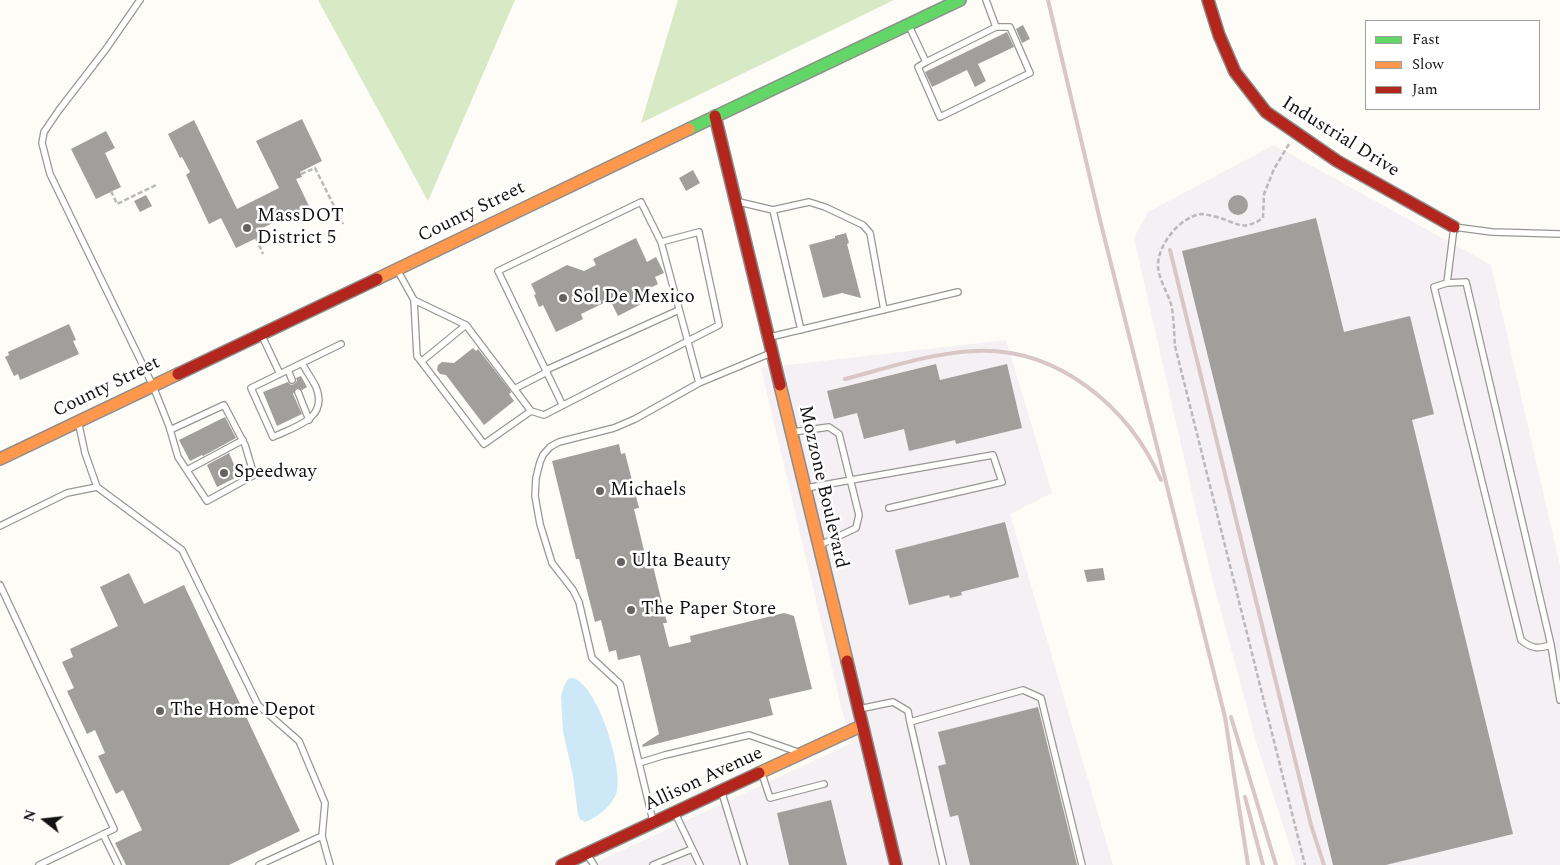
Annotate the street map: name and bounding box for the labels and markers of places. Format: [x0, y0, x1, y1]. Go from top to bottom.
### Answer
place label: MassDOT District 5 [257, 206, 344, 250]
marker: MassDOT District 5 [241, 222, 253, 234]
place label: Sol De Mexico [573, 287, 695, 309]
marker: Sol De Mexico [557, 292, 569, 304]
place label: Speedway [234, 462, 317, 484]
marker: Speedway [218, 467, 230, 479]
place label: Michaels [610, 480, 687, 502]
marker: Michaels [594, 485, 606, 497]
place label: Ulta Beauty [631, 551, 730, 573]
marker: Ulta Beauty [615, 556, 627, 568]
place label: The Paper Store [641, 599, 776, 621]
marker: The Paper Store [625, 604, 637, 616]
place label: The Home Depot [170, 700, 316, 722]
marker: The Home Depot [154, 705, 166, 717]

